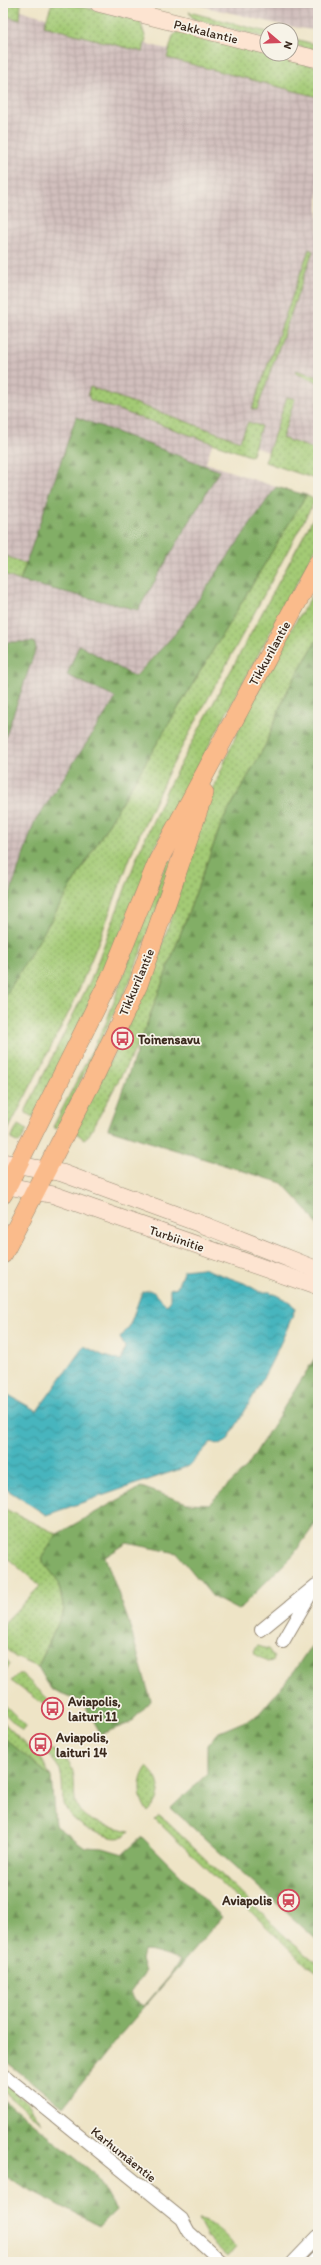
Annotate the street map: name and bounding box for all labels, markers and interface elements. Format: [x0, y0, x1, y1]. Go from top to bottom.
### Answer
street label: Pakkalantie [172, 16, 240, 47]
north arrow [259, 22, 299, 62]
text: N [281, 39, 295, 51]
street label: Tikkurilantie [246, 618, 293, 688]
street label: Tikkurilantie [116, 946, 157, 1018]
bus stop icon: Toinensavu [110, 1026, 136, 1052]
place label: Toinensavu [137, 1032, 201, 1047]
street label: Turbiinitie [147, 1222, 206, 1255]
place label: Aviapolis, laituri 11 [67, 1694, 121, 1724]
bus stop icon: Aviapolis, laituri 11 [40, 1695, 66, 1721]
place label: Aviapolis, laituri 14 [55, 1730, 109, 1760]
bus stop icon: Aviapolis, laituri 14 [28, 1731, 54, 1757]
station icon: Aviapolis [275, 1887, 301, 1913]
place label: Aviapolis [221, 1893, 272, 1909]
street label: Karhumäentie [88, 2123, 159, 2185]

